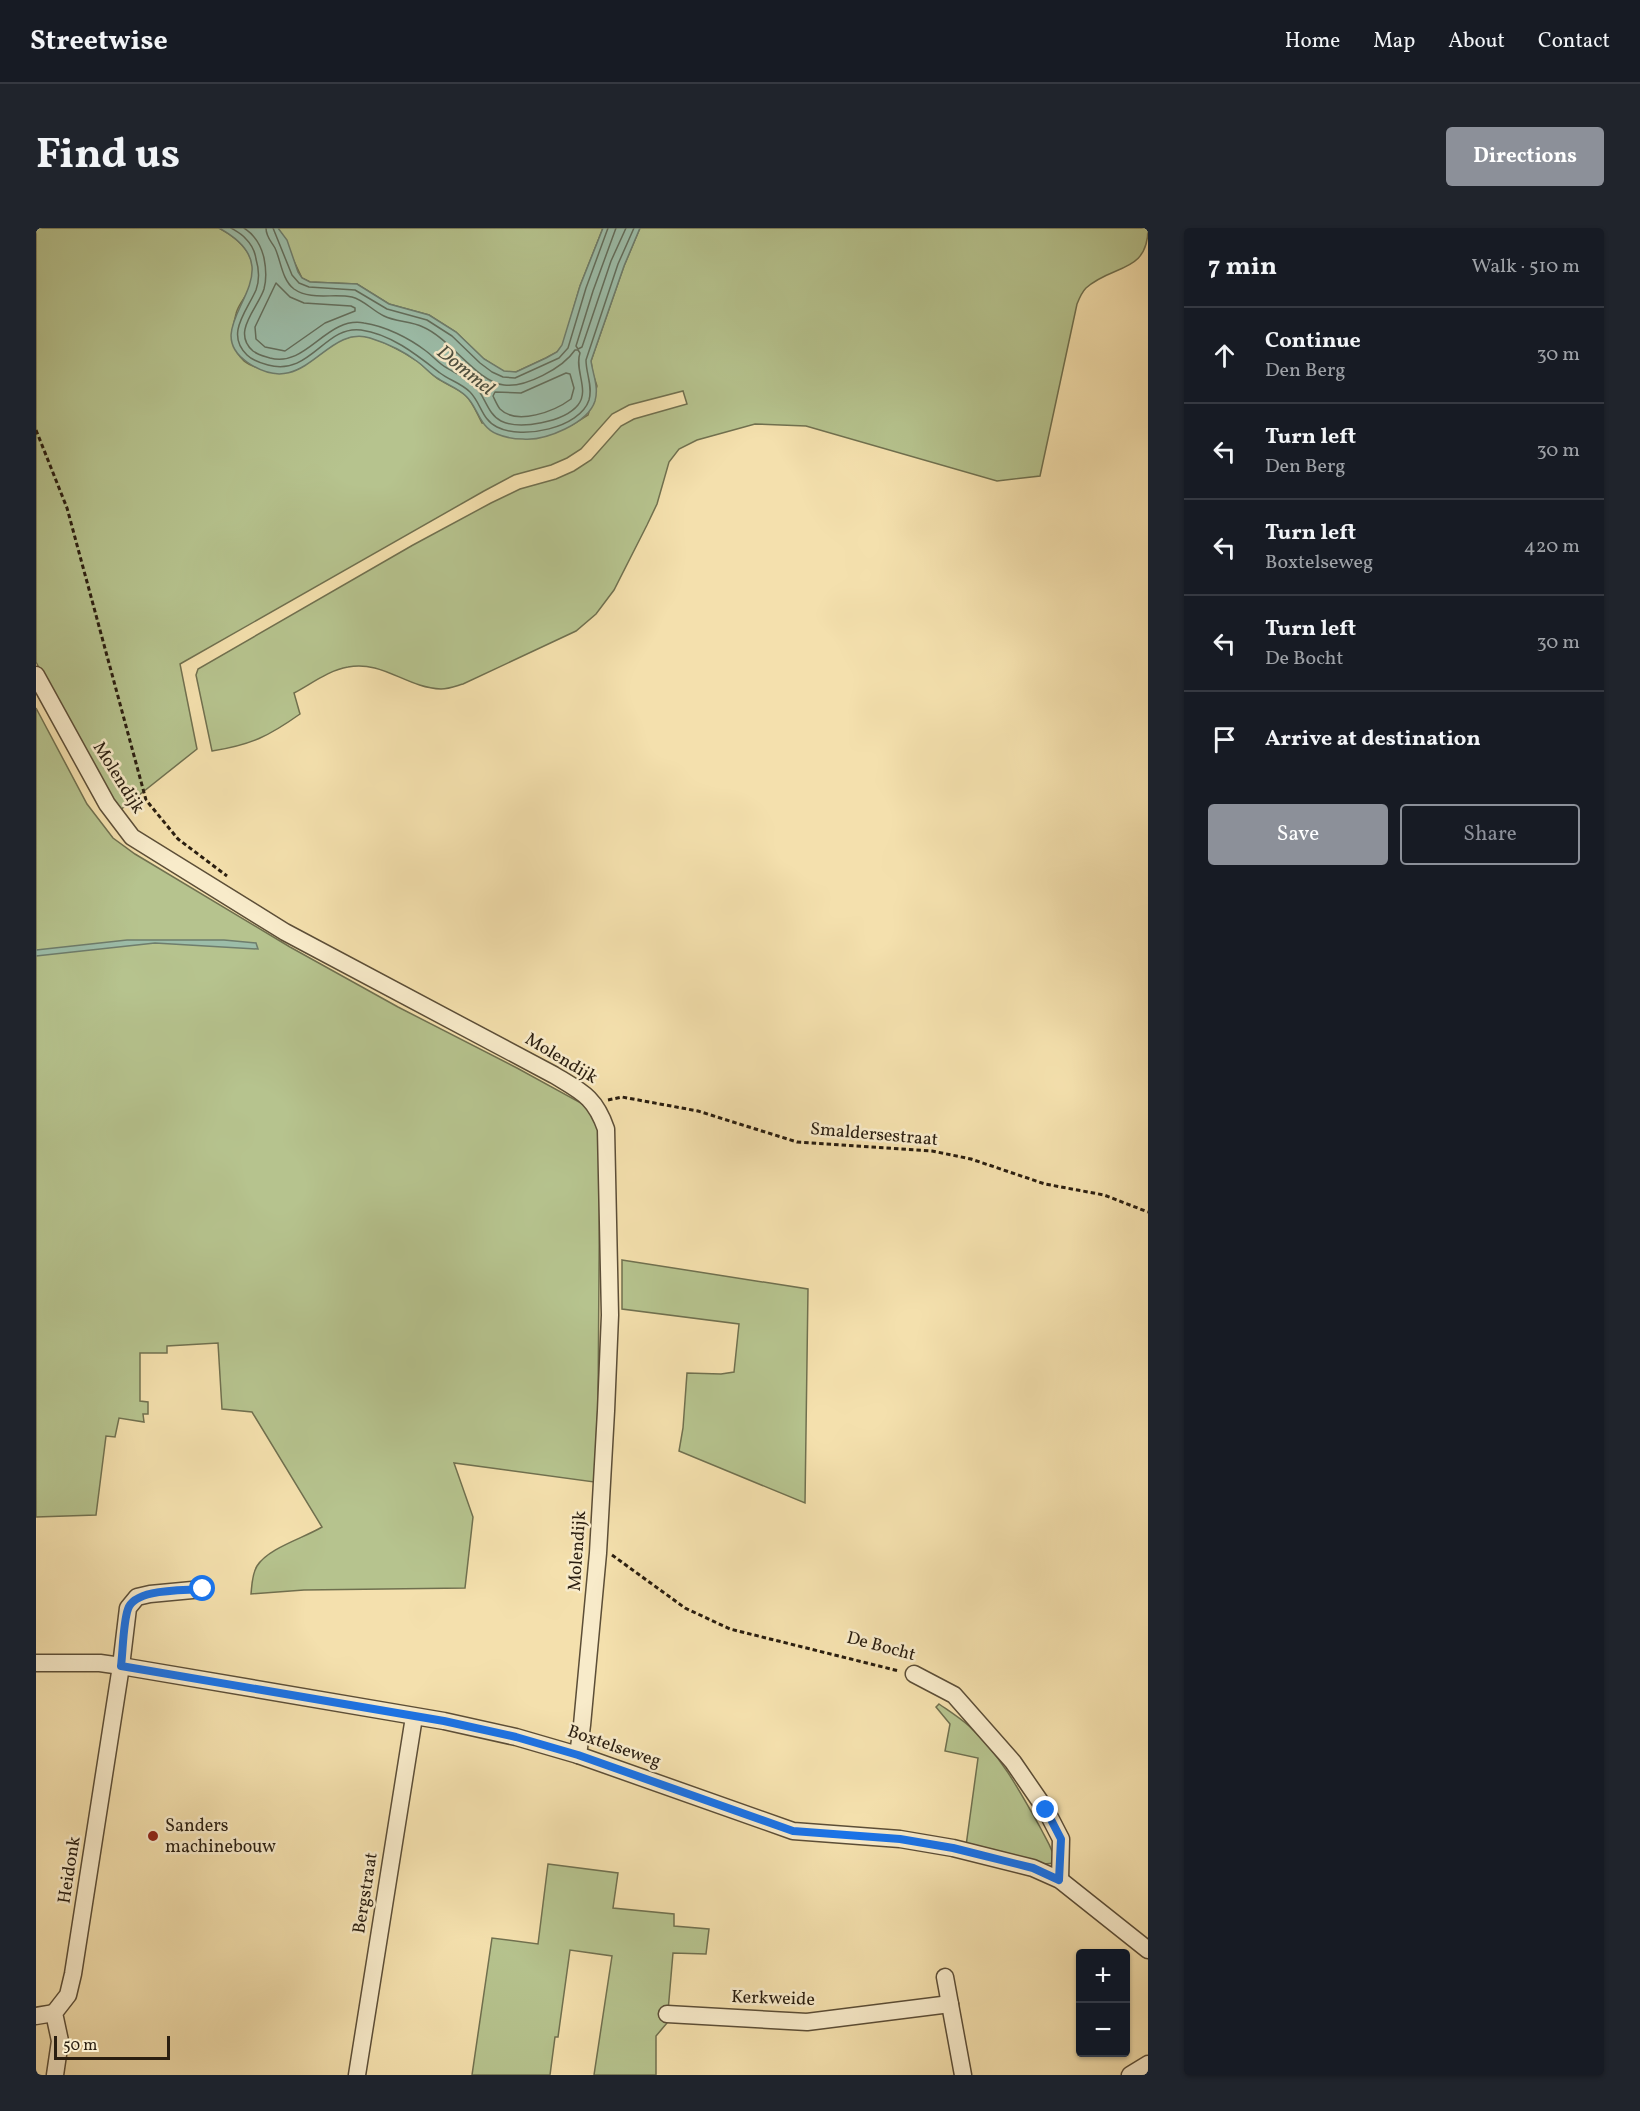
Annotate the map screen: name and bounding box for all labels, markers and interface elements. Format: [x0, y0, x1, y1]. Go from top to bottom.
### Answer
text: Streetwise [30, 22, 168, 61]
text: Home [1285, 27, 1340, 56]
text: Map [1373, 27, 1415, 56]
text: About [1448, 27, 1505, 56]
text: Contact [1538, 27, 1610, 56]
text: Find us [36, 127, 180, 186]
button: Directions [1446, 127, 1604, 186]
text: 7 min [1208, 249, 1277, 285]
text: Walk · 510 m [1471, 253, 1580, 281]
text: Continue [1265, 326, 1361, 357]
water label: Dommel [430, 339, 500, 403]
icon: ahead [1208, 339, 1241, 372]
text: 30 m [1536, 341, 1580, 369]
text: Den Berg [1265, 357, 1346, 385]
text: Turn left [1265, 422, 1356, 453]
icon: left [1208, 435, 1241, 468]
text: 30 m [1536, 437, 1580, 465]
text: Den Berg [1265, 453, 1346, 481]
text: Turn left [1265, 518, 1356, 549]
icon: left [1208, 531, 1241, 564]
text: 420 m [1524, 533, 1580, 561]
text: Boxtelseweg [1265, 549, 1373, 577]
text: Turn left [1265, 614, 1356, 645]
icon: left [1208, 627, 1241, 660]
text: 30 m [1536, 629, 1580, 657]
text: De Bocht [1265, 645, 1344, 673]
icon: arrive [1208, 723, 1241, 756]
text: Arrive at destination [1265, 724, 1481, 755]
street label: Molendijk [86, 737, 150, 819]
button: Save [1208, 804, 1388, 865]
button: Share [1400, 804, 1580, 865]
street label: Molendijk [520, 1027, 602, 1091]
street label: Smaldersestraat [809, 1117, 939, 1153]
street label: Molendijk [563, 1510, 593, 1592]
route start [189, 1575, 215, 1601]
street label: De Bocht [844, 1626, 918, 1668]
street label: Boxtelseweg [564, 1719, 664, 1775]
route end [1032, 1796, 1058, 1822]
place label: Sanders machinebouw [165, 1814, 276, 1860]
marker: Sanders machinebouw [146, 1829, 160, 1843]
street label: Heidonk [52, 1834, 88, 1905]
street label: Bergstraat [347, 1851, 385, 1935]
map controls [1076, 1949, 1130, 2057]
button: + [1076, 1949, 1130, 2003]
street label: Kerkweide [731, 1985, 815, 2013]
button: − [1076, 2003, 1130, 2057]
scale bar [54, 2033, 170, 2060]
text: 50 m [63, 2035, 97, 2057]

